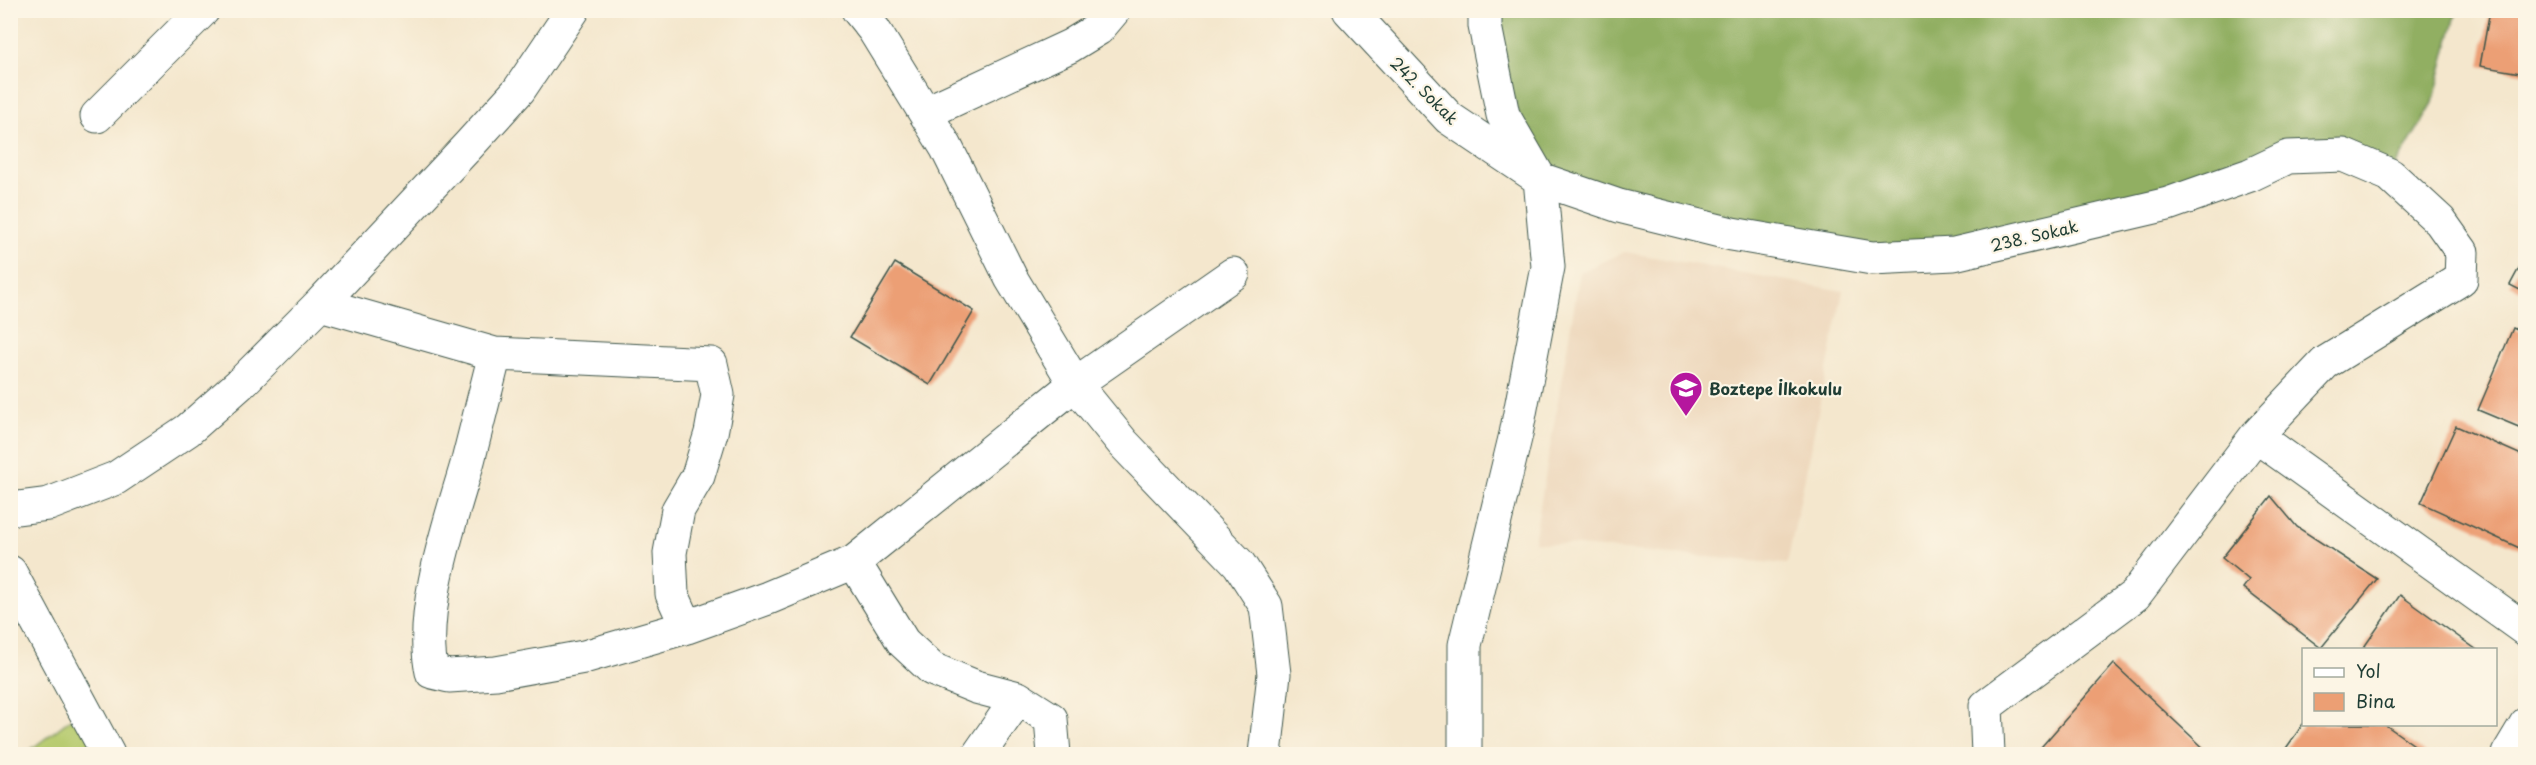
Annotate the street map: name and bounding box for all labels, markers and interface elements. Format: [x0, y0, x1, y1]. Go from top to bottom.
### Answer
street label: 242. Sokak [1385, 50, 1465, 130]
street label: 238. Sokak [1988, 213, 2080, 257]
school or university icon: Boztepe İlkokulu [1668, 370, 1704, 417]
place label: Boztepe İlkokulu [1709, 376, 1842, 400]
legend [2302, 648, 2497, 726]
text: Yol [2356, 657, 2381, 684]
text: Bina [2356, 687, 2396, 714]

